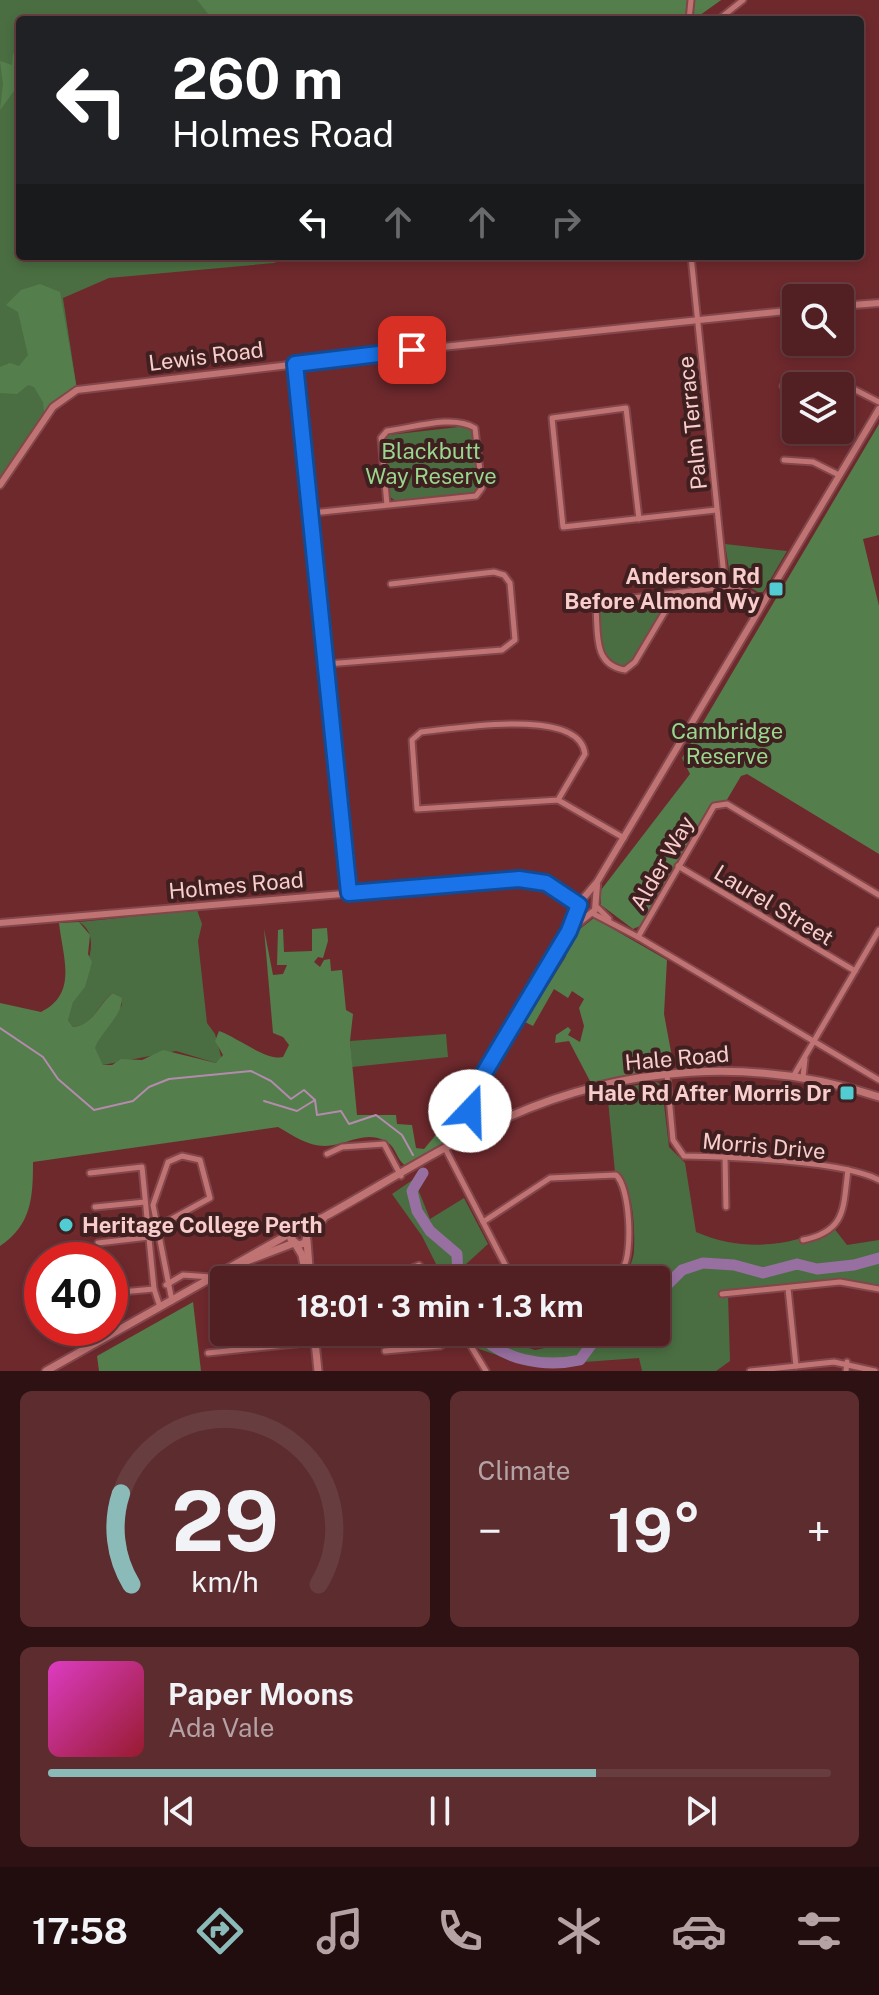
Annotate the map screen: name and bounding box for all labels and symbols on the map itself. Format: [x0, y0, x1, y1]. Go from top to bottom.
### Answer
pin [378, 316, 446, 384]
street label: Lewis Road [147, 336, 265, 376]
street label: Palm Terrace [672, 355, 712, 491]
park label: Blackbutt Way Reserve [365, 438, 497, 489]
place label: Anderson Rd Before Almond Wy [564, 563, 761, 614]
marker: Anderson Rd Before Almond Wy [767, 580, 785, 598]
park label: Cambridge Reserve [671, 718, 783, 769]
street label: Alder Way [625, 811, 699, 915]
street label: Laurel Street [710, 859, 838, 951]
street label: Holmes Road [167, 866, 305, 904]
street label: Hale Road [624, 1040, 730, 1076]
position arrow [428, 1069, 512, 1153]
place label: Hale Rd After Morris Dr [587, 1080, 831, 1106]
marker: Hale Rd After Morris Dr [838, 1084, 856, 1102]
street label: Morris Drive [701, 1128, 827, 1164]
place label: Heritage College Perth [82, 1212, 322, 1238]
marker: Heritage College Perth [57, 1216, 75, 1234]
speed limit sign: 40 [24, 1242, 128, 1346]

